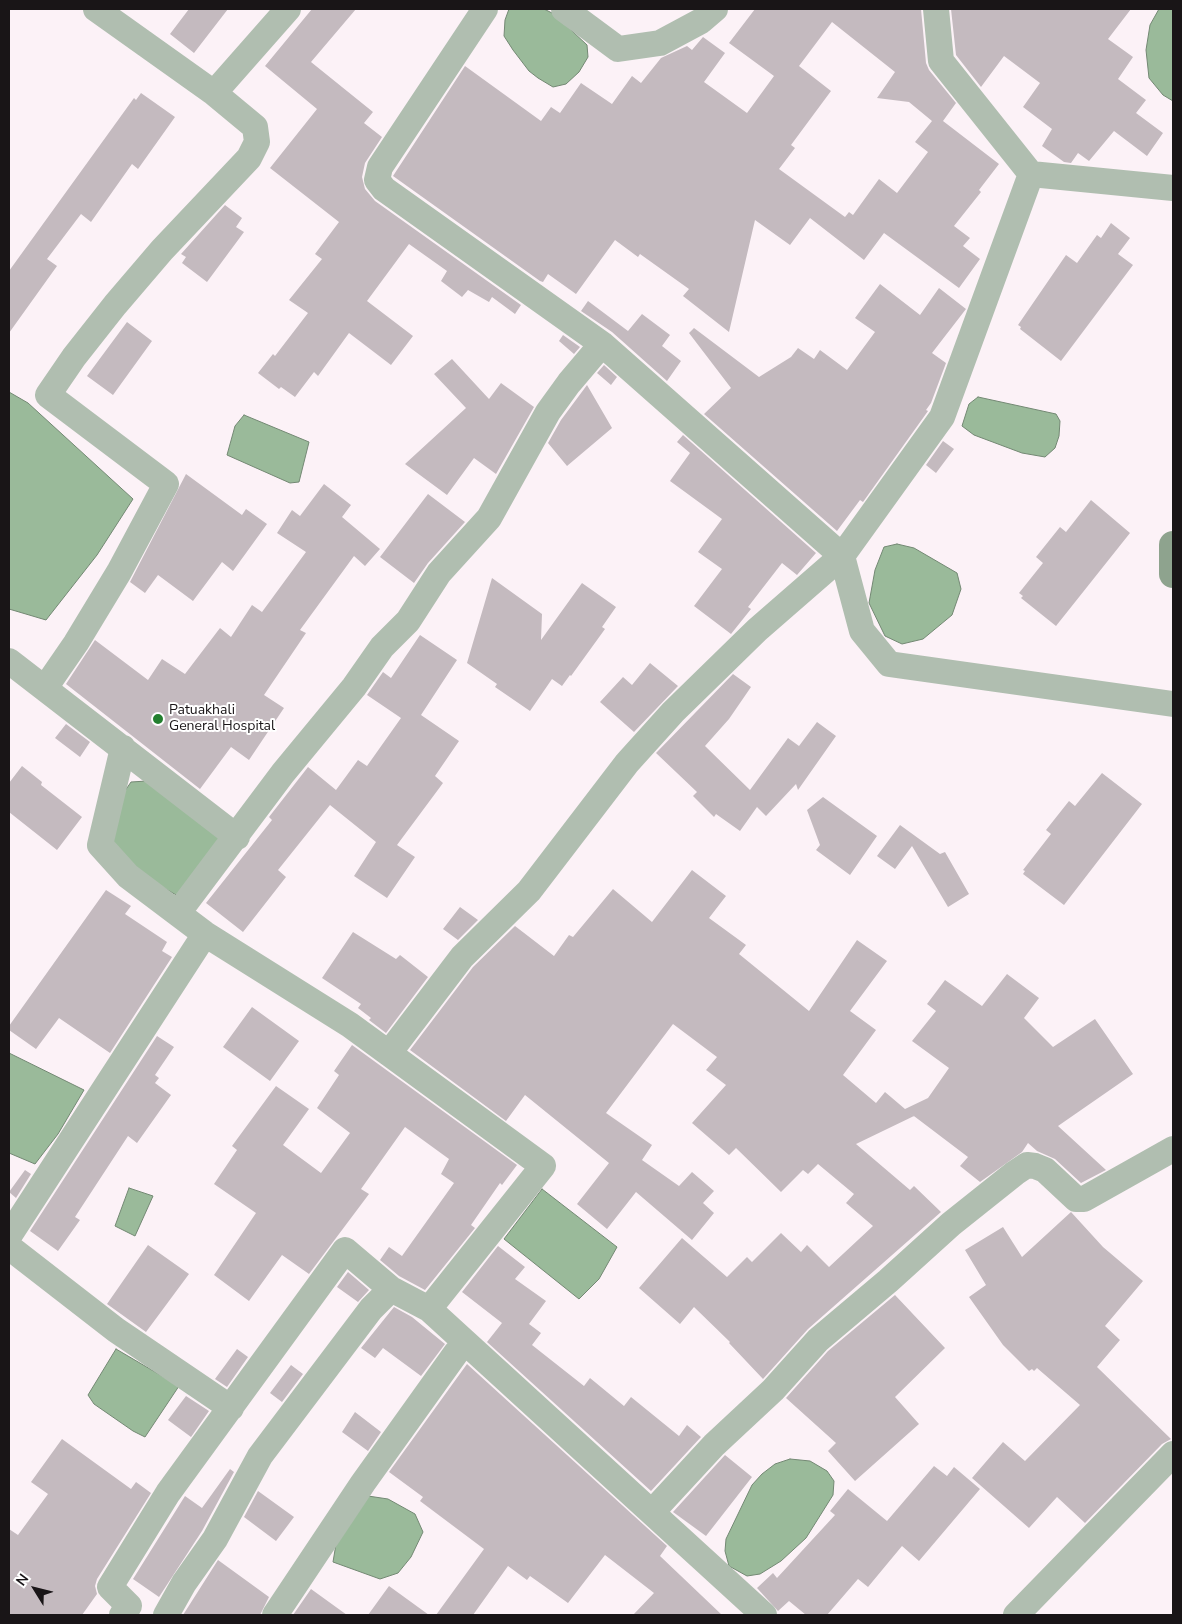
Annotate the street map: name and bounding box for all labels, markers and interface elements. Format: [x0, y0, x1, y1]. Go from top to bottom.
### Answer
place label: Patuakhali General Hospital [169, 703, 275, 736]
marker: Patuakhali General Hospital [151, 712, 165, 726]
north arrow [10, 1564, 60, 1614]
text: N [12, 1570, 33, 1590]

